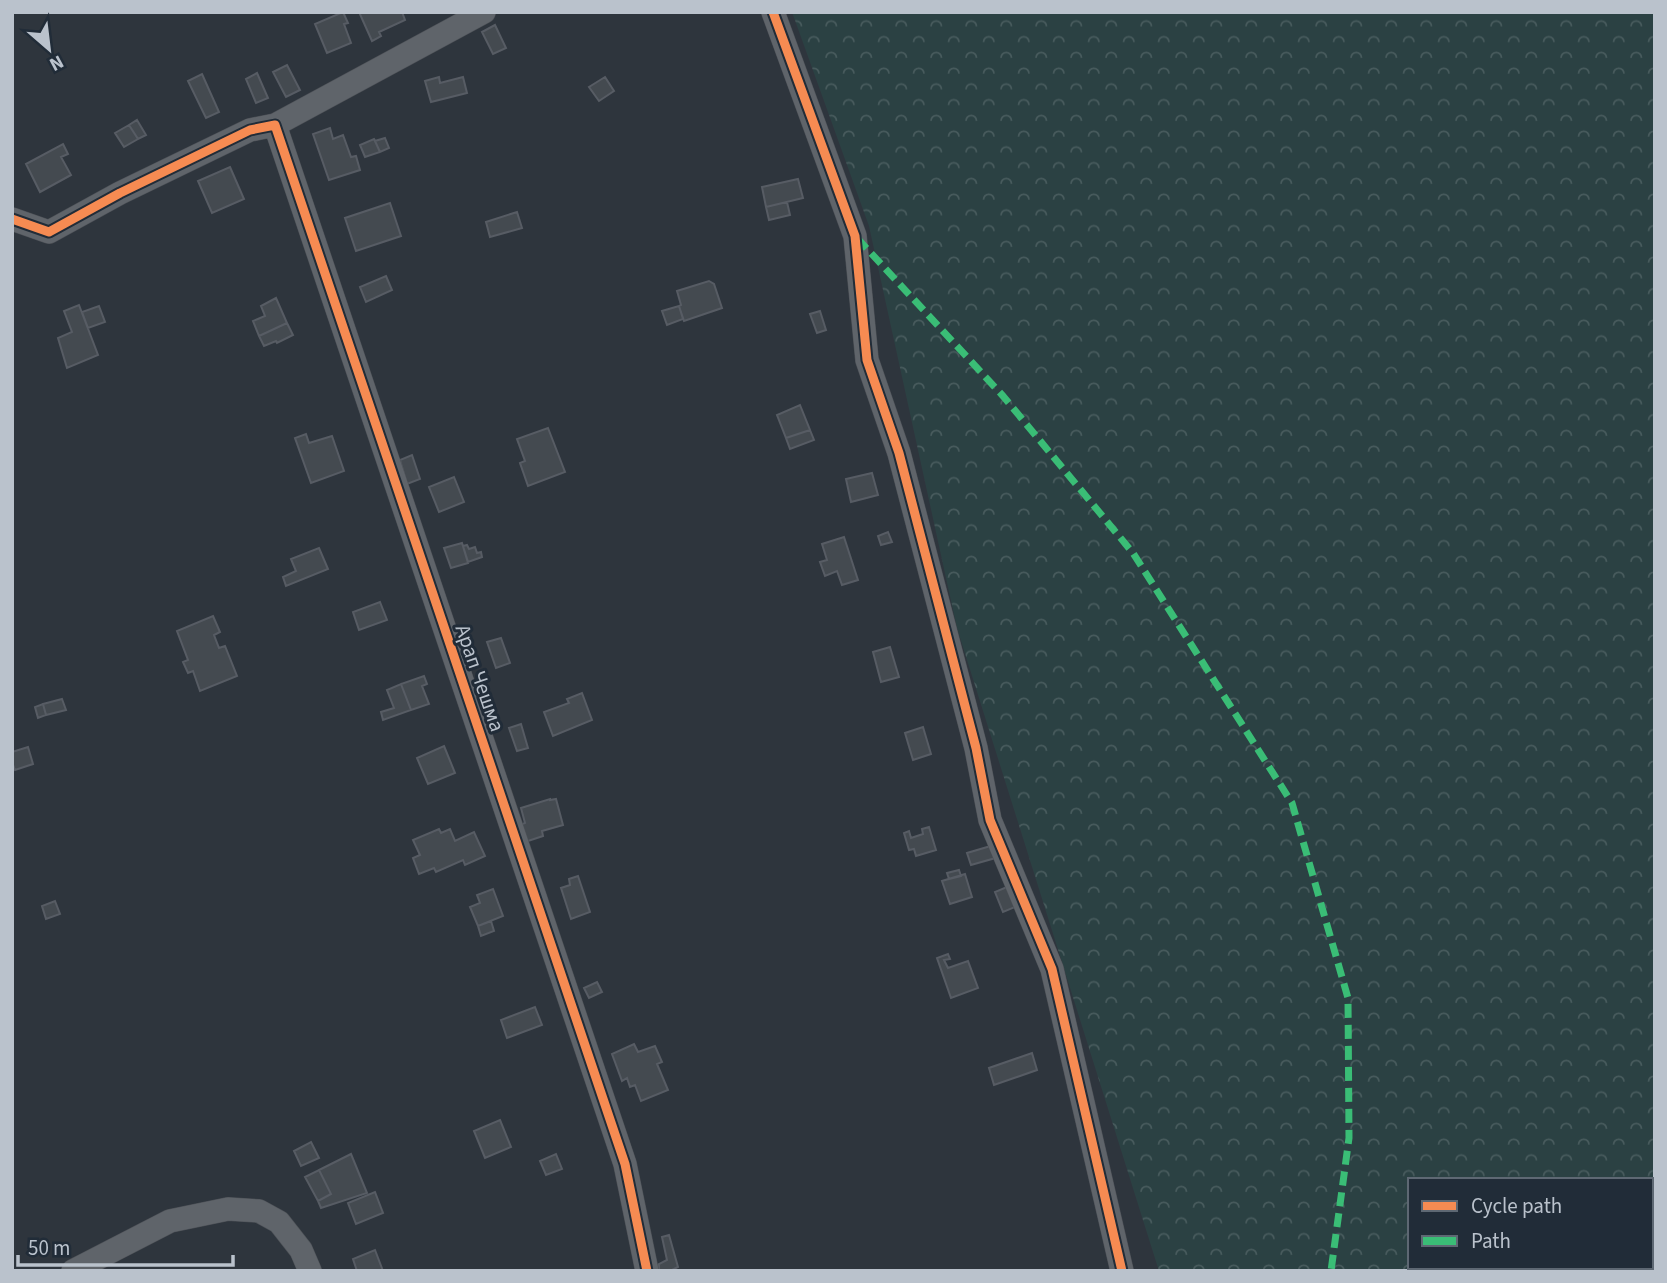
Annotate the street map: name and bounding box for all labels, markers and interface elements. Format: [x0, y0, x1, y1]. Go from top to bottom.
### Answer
north arrow [14, 14, 84, 84]
text: N [44, 48, 68, 78]
street label: Арап Чешма [448, 620, 512, 736]
legend [1408, 1178, 1653, 1269]
text: Cycle path [1471, 1191, 1562, 1221]
scale bar [18, 1224, 233, 1268]
text: Path [1471, 1226, 1511, 1256]
text: 50 m [28, 1233, 70, 1263]

